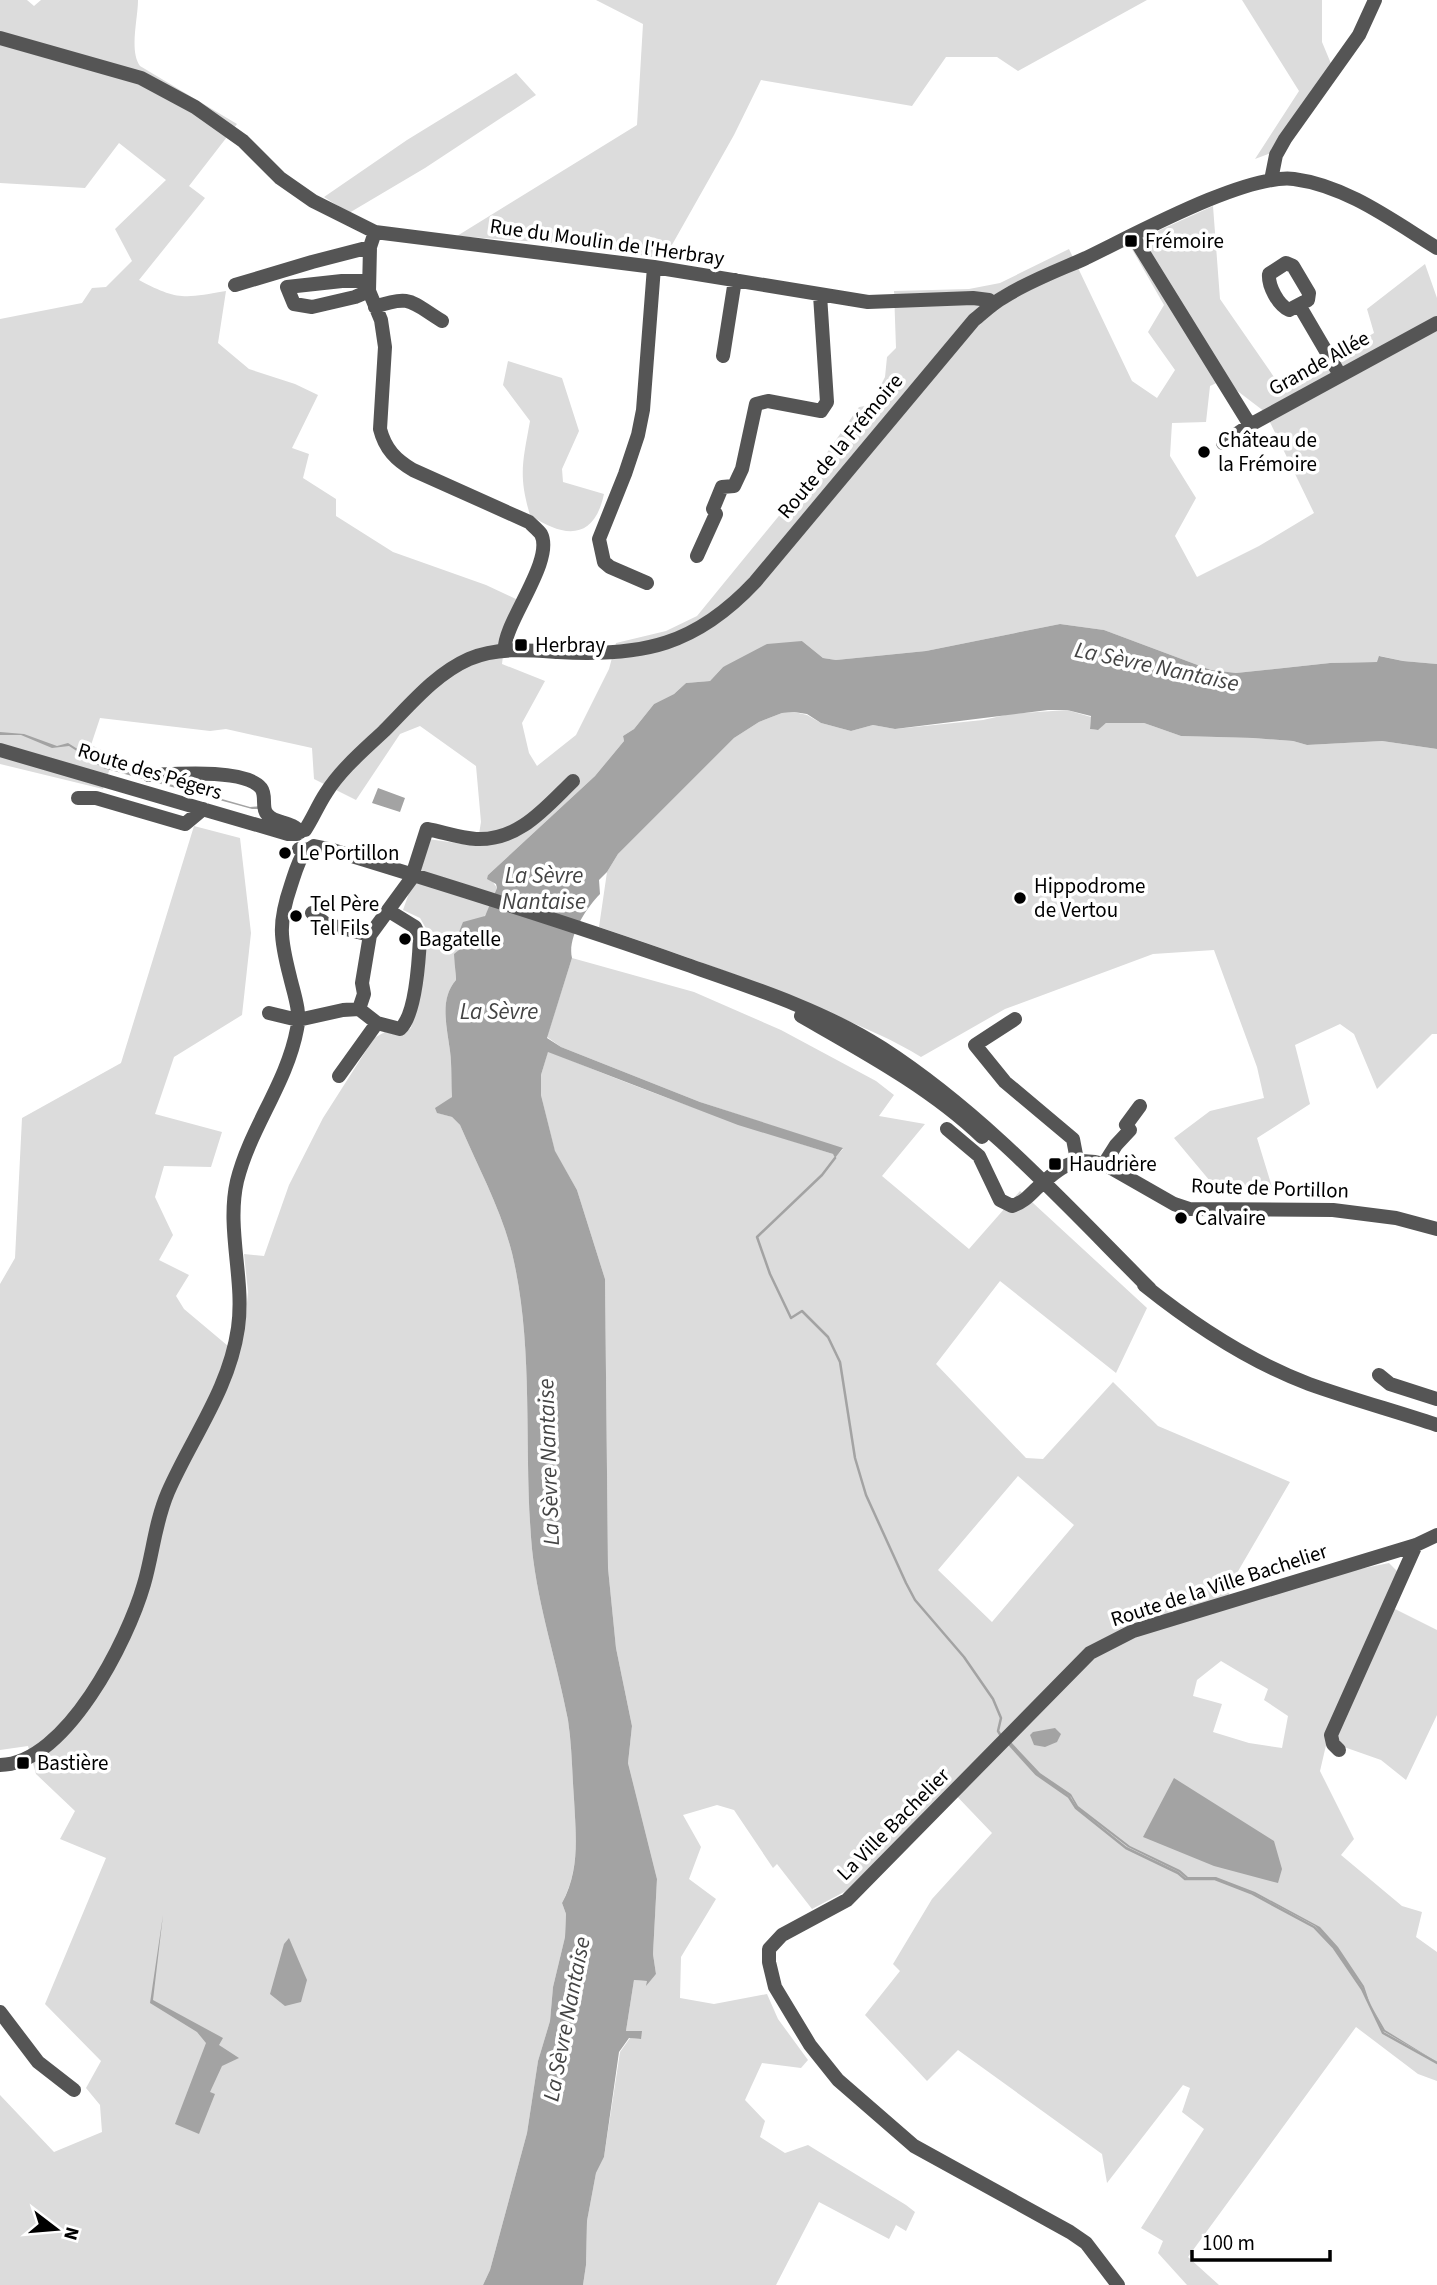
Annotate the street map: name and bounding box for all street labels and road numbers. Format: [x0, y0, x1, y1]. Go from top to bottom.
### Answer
street label: Rue du Moulin de l'Herbray [488, 211, 726, 273]
street label: Grande Allée [1263, 323, 1375, 403]
street label: Route de la Frémoire [770, 367, 910, 525]
street label: Route des Pégers [74, 735, 226, 807]
street label: Route de Portillon [1190, 1170, 1350, 1206]
street label: Route de la Ville Bachelier [1107, 1536, 1332, 1634]
street label: La Ville Bachelier [830, 1760, 957, 1887]

